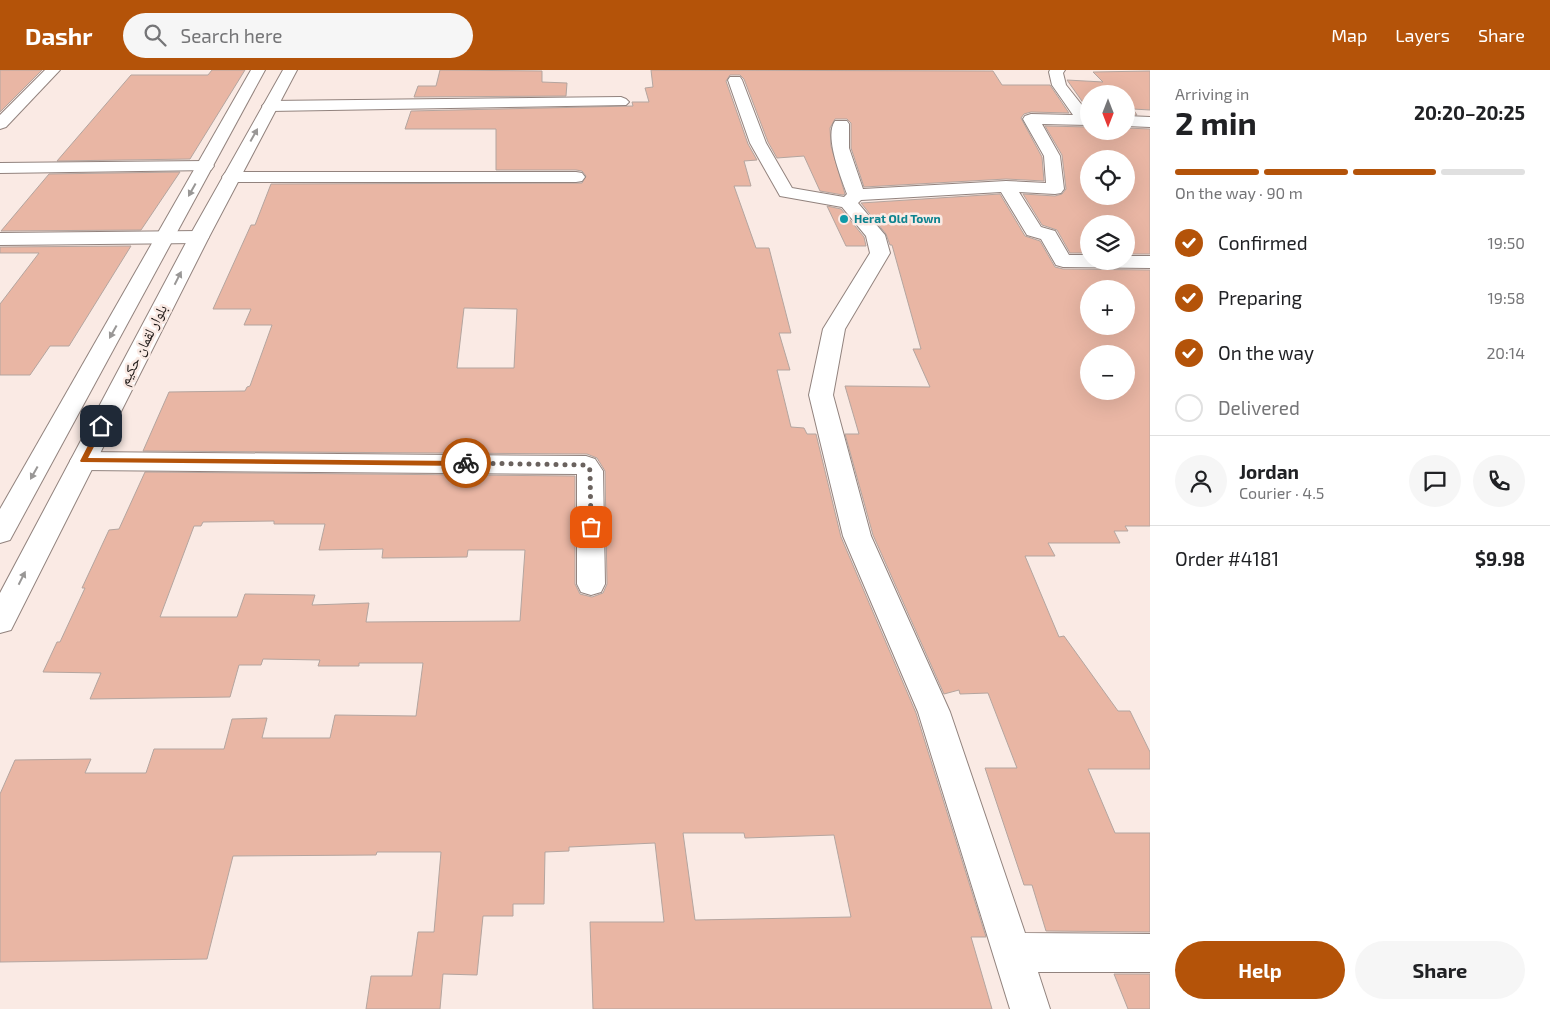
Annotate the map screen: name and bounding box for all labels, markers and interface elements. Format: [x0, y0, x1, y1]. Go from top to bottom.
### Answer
search box [123, 13, 473, 58]
text: Dashr [25, 21, 93, 50]
icon: search [141, 21, 169, 49]
text: Search here [181, 24, 283, 47]
text: Map [1331, 24, 1367, 46]
text: Layers [1395, 24, 1450, 46]
text: Share [1478, 24, 1525, 46]
text: Arriving in [1175, 84, 1249, 103]
north arrow [1080, 85, 1135, 140]
map controls [1080, 85, 1135, 400]
text: 20:20–20:25 [1414, 101, 1525, 124]
text: 2 min [1175, 103, 1257, 141]
one-way arrow [250, 128, 258, 142]
button: locate [1080, 150, 1135, 205]
one-way arrow [188, 182, 196, 197]
text: On the way · 90 m [1175, 183, 1303, 202]
place label: Herat Old Town [854, 211, 941, 225]
marker: Herat Old Town [838, 213, 850, 225]
button: layers [1080, 215, 1135, 270]
icon: check [1175, 229, 1203, 257]
text: Confirmed [1218, 231, 1308, 254]
text: 19:50 [1487, 233, 1525, 252]
one-way arrow [174, 271, 182, 286]
button: + [1080, 280, 1135, 335]
icon: check [1175, 284, 1203, 312]
text: Preparing [1218, 286, 1302, 309]
text: 19:58 [1487, 288, 1525, 307]
street label: بلوار لقمان حکیم [114, 301, 172, 389]
one-way arrow [109, 325, 118, 338]
icon: check [1175, 339, 1203, 367]
text: On the way [1218, 341, 1314, 364]
text: 20:14 [1486, 343, 1525, 362]
button: − [1080, 345, 1135, 400]
text: Delivered [1218, 396, 1300, 419]
pin [80, 405, 122, 447]
icon: home [87, 412, 115, 440]
courier [441, 438, 491, 488]
icon: bike [452, 449, 480, 477]
button: person [1175, 455, 1227, 507]
button: chat [1409, 455, 1461, 507]
button: phone [1473, 455, 1525, 507]
text: Jordan [1239, 460, 1299, 483]
one-way arrow [29, 467, 38, 480]
text: Courier · 4.5 [1239, 483, 1324, 502]
pin [570, 506, 612, 548]
icon: bag [577, 513, 605, 541]
text: Order #4181 [1175, 547, 1279, 570]
text: $9.98 [1475, 547, 1525, 570]
one-way arrow [18, 571, 26, 585]
button: Help [1175, 941, 1345, 999]
button: Share [1355, 941, 1525, 999]

